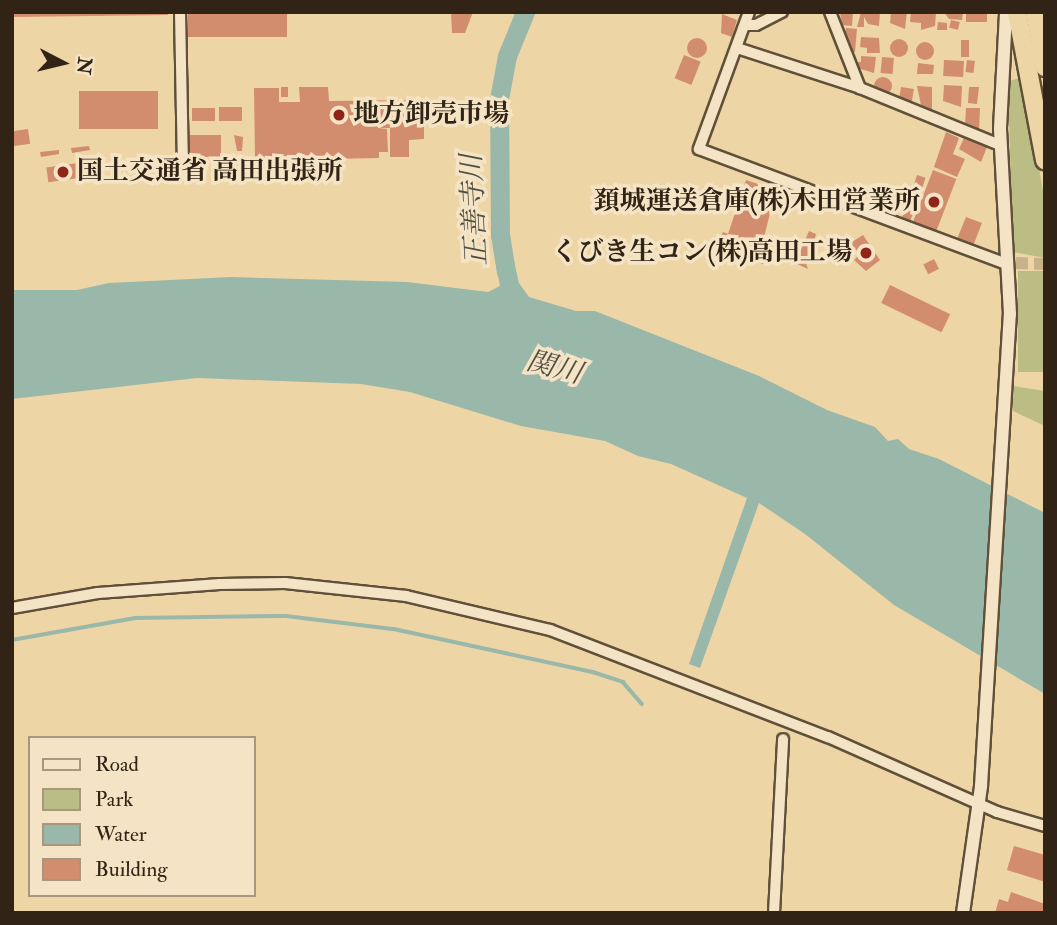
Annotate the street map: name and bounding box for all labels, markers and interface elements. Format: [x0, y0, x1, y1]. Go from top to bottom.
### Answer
north arrow [28, 28, 98, 98]
text: N [71, 56, 97, 75]
place label: 地方卸売市場 [353, 99, 509, 131]
marker: 地方卸売市場 [331, 107, 347, 123]
water label: 正善寺川 [455, 153, 495, 267]
place label: 国土交通省 高田出張所 [77, 156, 342, 188]
marker: 国土交通省 高田出張所 [55, 164, 71, 180]
place label: 頚城運送倉庫(株)木田営業所 [594, 186, 920, 218]
marker: 頚城運送倉庫(株)木田営業所 [926, 194, 942, 210]
place label: くびき生コン(株)高田工場 [552, 237, 852, 269]
marker: くびき生コン(株)高田工場 [858, 245, 874, 261]
water label: 関川 [523, 345, 585, 391]
legend [28, 736, 256, 897]
text: Road [95, 751, 139, 778]
text: Park [95, 786, 133, 813]
text: Water [95, 821, 147, 848]
text: Building [95, 856, 168, 883]

